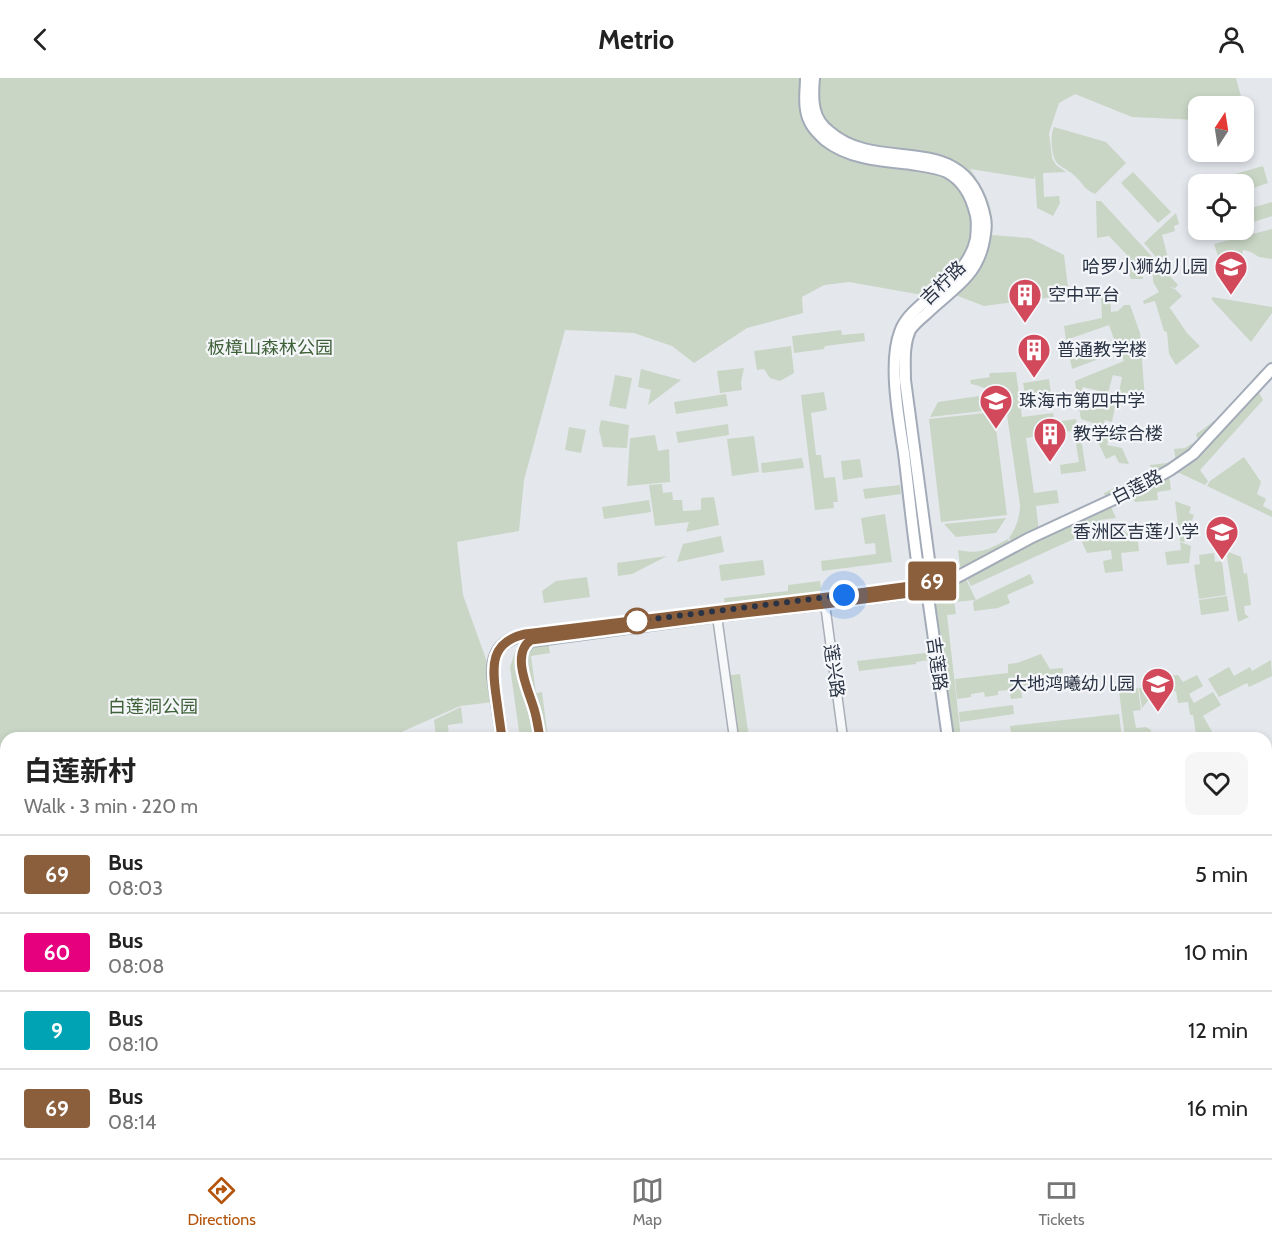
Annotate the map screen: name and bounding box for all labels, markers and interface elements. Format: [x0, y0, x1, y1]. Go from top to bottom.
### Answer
icon: back [24, 23, 57, 56]
text: Metrio [598, 23, 674, 56]
icon: person [1215, 23, 1248, 56]
north arrow [1188, 96, 1254, 162]
map controls [1188, 96, 1254, 240]
button: locate [1188, 174, 1254, 240]
school or university icon: 哈罗小狮幼儿园 [1213, 249, 1249, 296]
street label: 吉柠路 [916, 256, 970, 310]
place label: 哈罗小狮幼儿园 [1082, 256, 1208, 278]
building icon: 空中平台 [1007, 277, 1043, 324]
place label: 空中平台 [1048, 284, 1120, 306]
building icon: 普通教学楼 [1016, 332, 1052, 379]
park label: 板樟山森林公园 [207, 337, 333, 359]
place label: 普通教学楼 [1057, 339, 1147, 361]
school or university icon: 珠海市第四中学 [978, 383, 1014, 430]
place label: 珠海市第四中学 [1019, 390, 1145, 412]
building icon: 教学综合楼 [1032, 416, 1068, 463]
place label: 教学综合楼 [1073, 423, 1163, 445]
street label: 白莲路 [1108, 465, 1166, 509]
school or university icon: 香洲区吉莲小学 [1204, 514, 1240, 561]
place label: 香洲区吉莲小学 [1073, 521, 1199, 543]
line badge: 69 [905, 562, 959, 600]
text: 69 [920, 569, 944, 594]
your location [829, 580, 859, 610]
unlabelled marker [624, 608, 650, 634]
street label: 吉莲路 [922, 636, 952, 692]
street label: 莲兴路 [819, 643, 849, 699]
school or university icon: 大地鸿曦幼儿园 [1140, 666, 1176, 713]
place label: 大地鸿曦幼儿园 [1009, 673, 1135, 695]
park label: 白莲洞公园 [108, 696, 198, 718]
button: heart [1185, 752, 1248, 815]
text: 白莲新村 [24, 754, 136, 788]
text: Walk · 3 min · 220 m [24, 794, 198, 818]
text: Bus [108, 849, 143, 876]
text: 5 min [1195, 861, 1248, 888]
text: 69 [45, 862, 69, 887]
text: 08:03 [108, 876, 163, 900]
text: Bus [108, 927, 143, 954]
text: 10 min [1184, 939, 1248, 966]
text: 60 [44, 940, 70, 965]
text: 08:08 [108, 954, 164, 978]
text: Bus [108, 1005, 143, 1032]
text: 12 min [1188, 1017, 1248, 1044]
text: 9 [51, 1018, 63, 1043]
text: 08:10 [108, 1032, 159, 1056]
text: Bus [108, 1083, 143, 1110]
text: 16 min [1187, 1095, 1248, 1122]
text: 69 [45, 1096, 69, 1121]
text: 08:14 [108, 1110, 156, 1134]
tab: Directions [187, 1174, 256, 1229]
tab: Map [631, 1174, 664, 1229]
tab: Tickets [1038, 1174, 1085, 1229]

